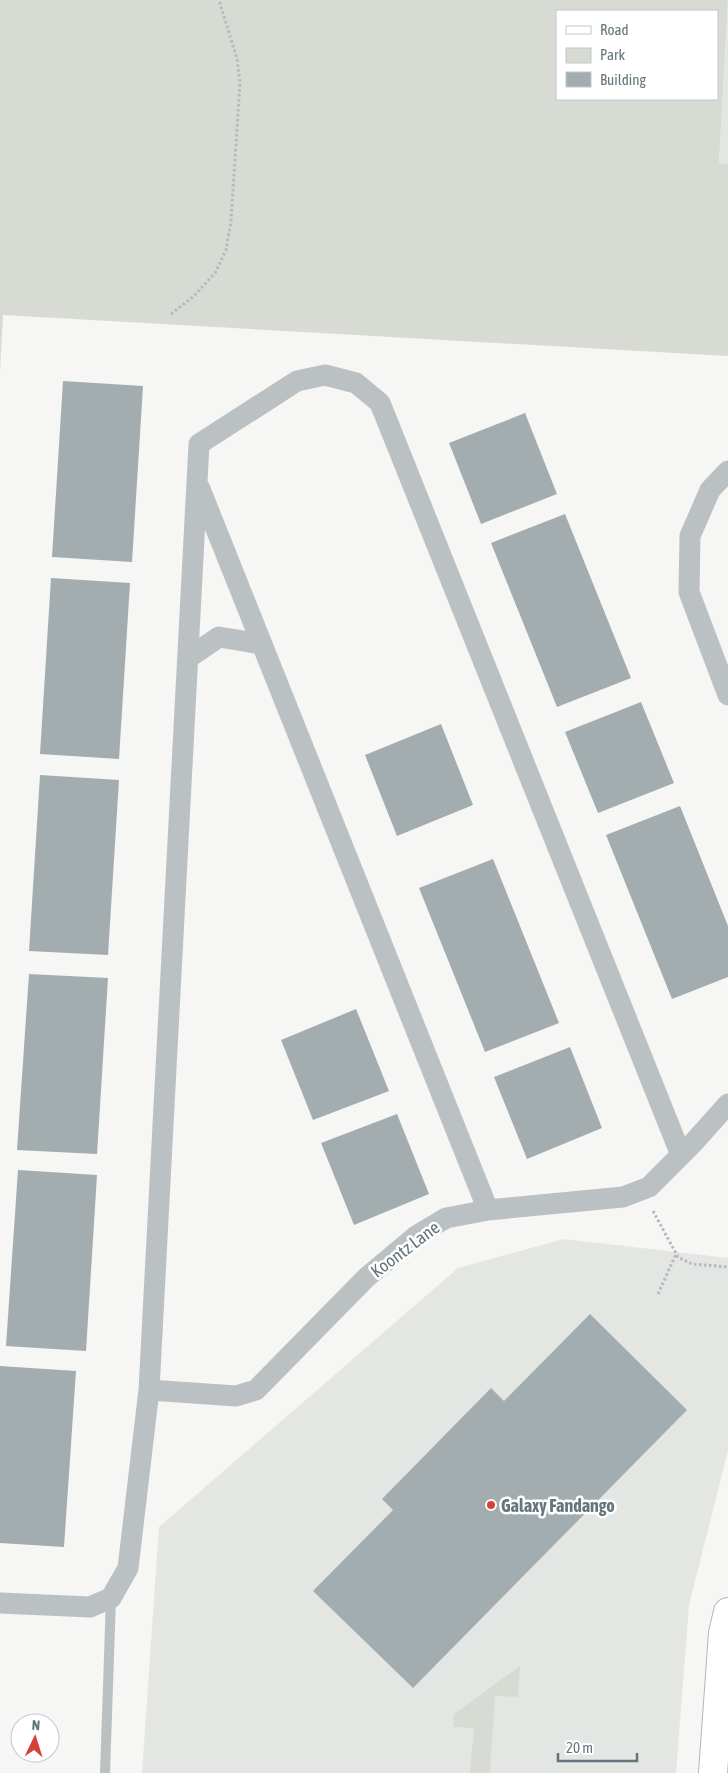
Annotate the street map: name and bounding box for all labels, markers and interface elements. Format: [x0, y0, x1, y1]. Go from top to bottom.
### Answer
legend [556, 10, 718, 100]
text: Road [600, 21, 629, 38]
text: Park [600, 46, 625, 63]
text: Building [600, 71, 646, 88]
street label: Koontz Lane [367, 1216, 443, 1282]
place label: Galaxy Fandango [501, 1495, 615, 1516]
marker: Galaxy Fandango [485, 1499, 497, 1511]
north arrow [10, 1713, 60, 1763]
text: N [31, 1717, 41, 1733]
scale bar [558, 1730, 637, 1762]
text: 20 m [566, 1739, 593, 1756]

